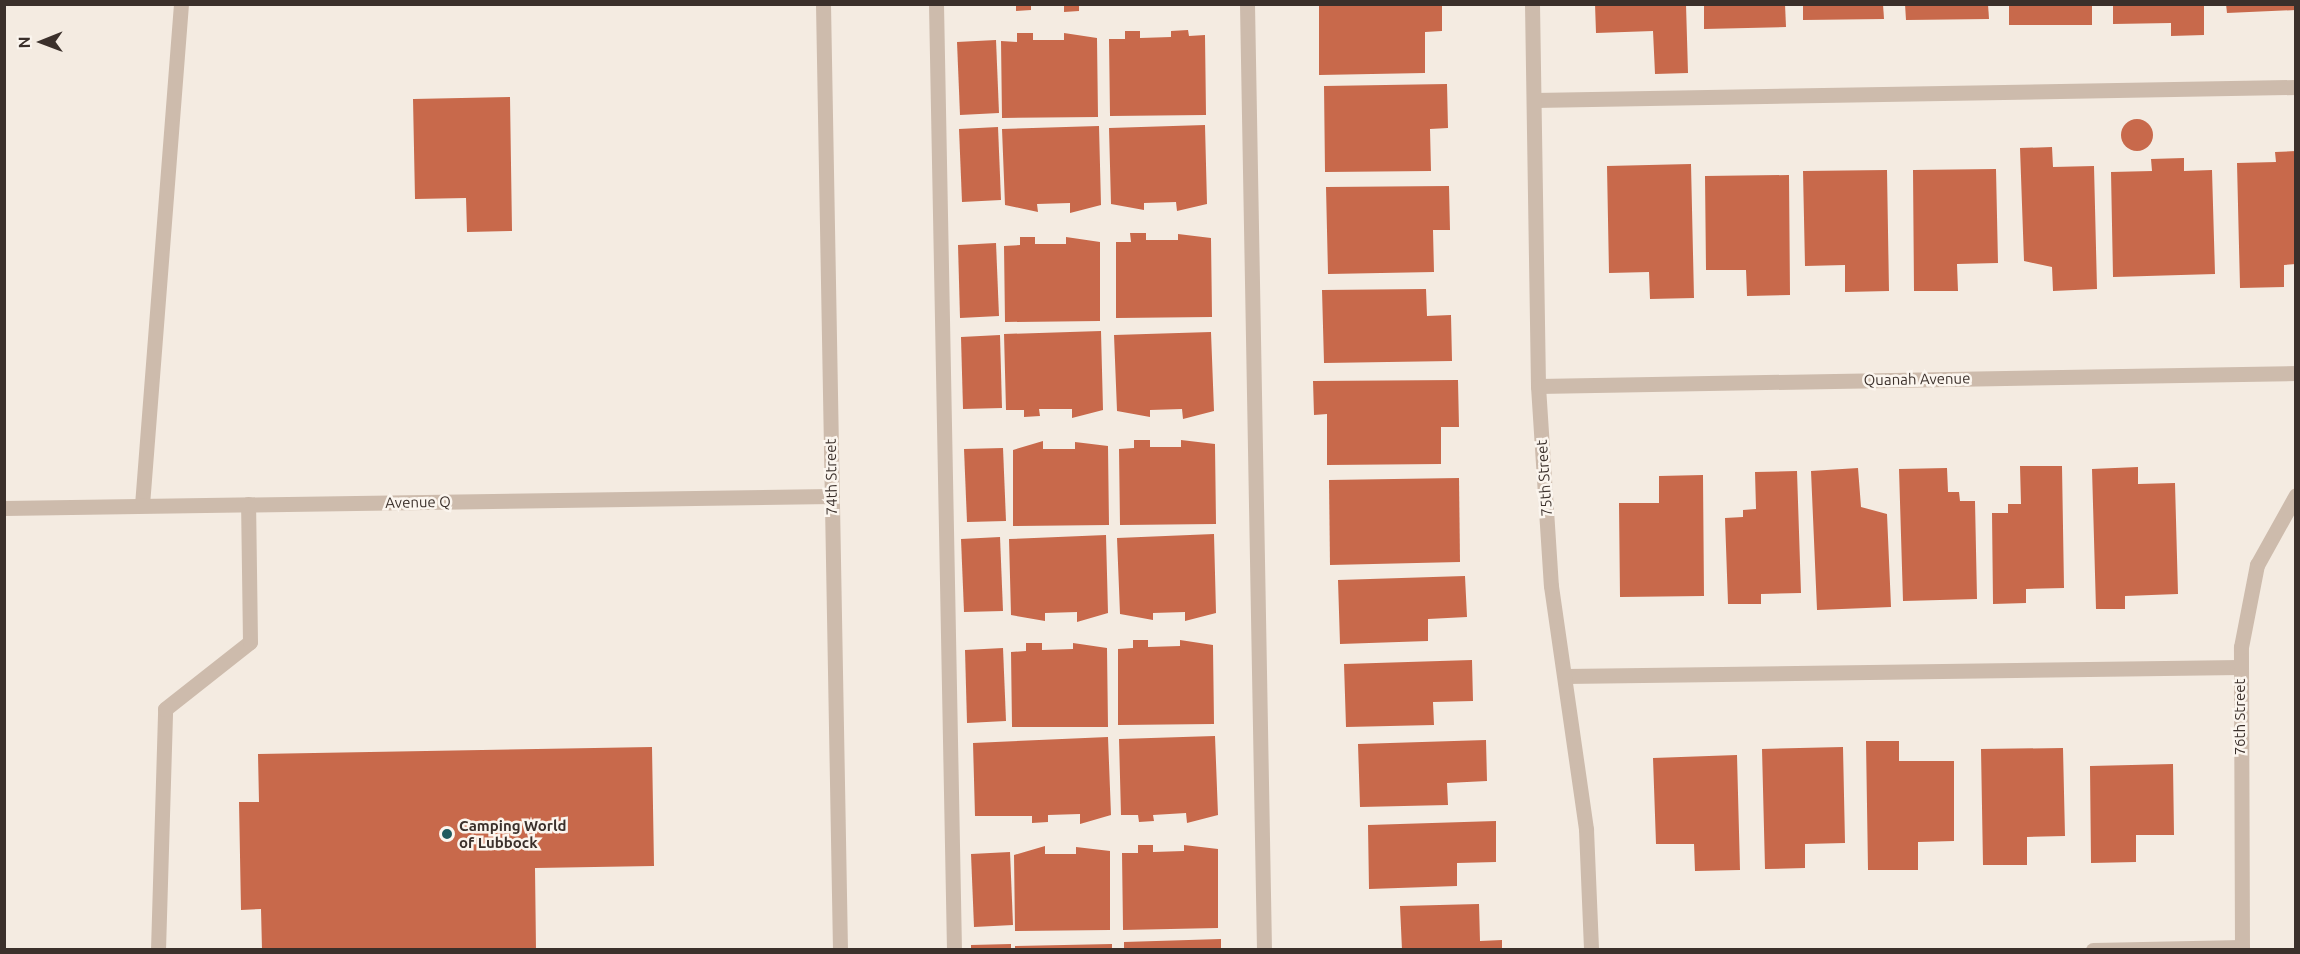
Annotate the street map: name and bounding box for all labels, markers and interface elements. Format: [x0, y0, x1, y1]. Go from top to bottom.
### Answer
north arrow [12, 12, 72, 72]
text: N [15, 36, 33, 48]
street label: Quanah Avenue [1863, 369, 1971, 389]
street label: 74th Street [821, 439, 841, 515]
street label: 75th Street [1532, 439, 1556, 517]
street label: Avenue Q [385, 492, 451, 512]
street label: 76th Street [2231, 679, 2249, 755]
place label: Camping World of Lubbock [459, 816, 567, 851]
marker: Camping World of Lubbock [440, 827, 454, 841]

